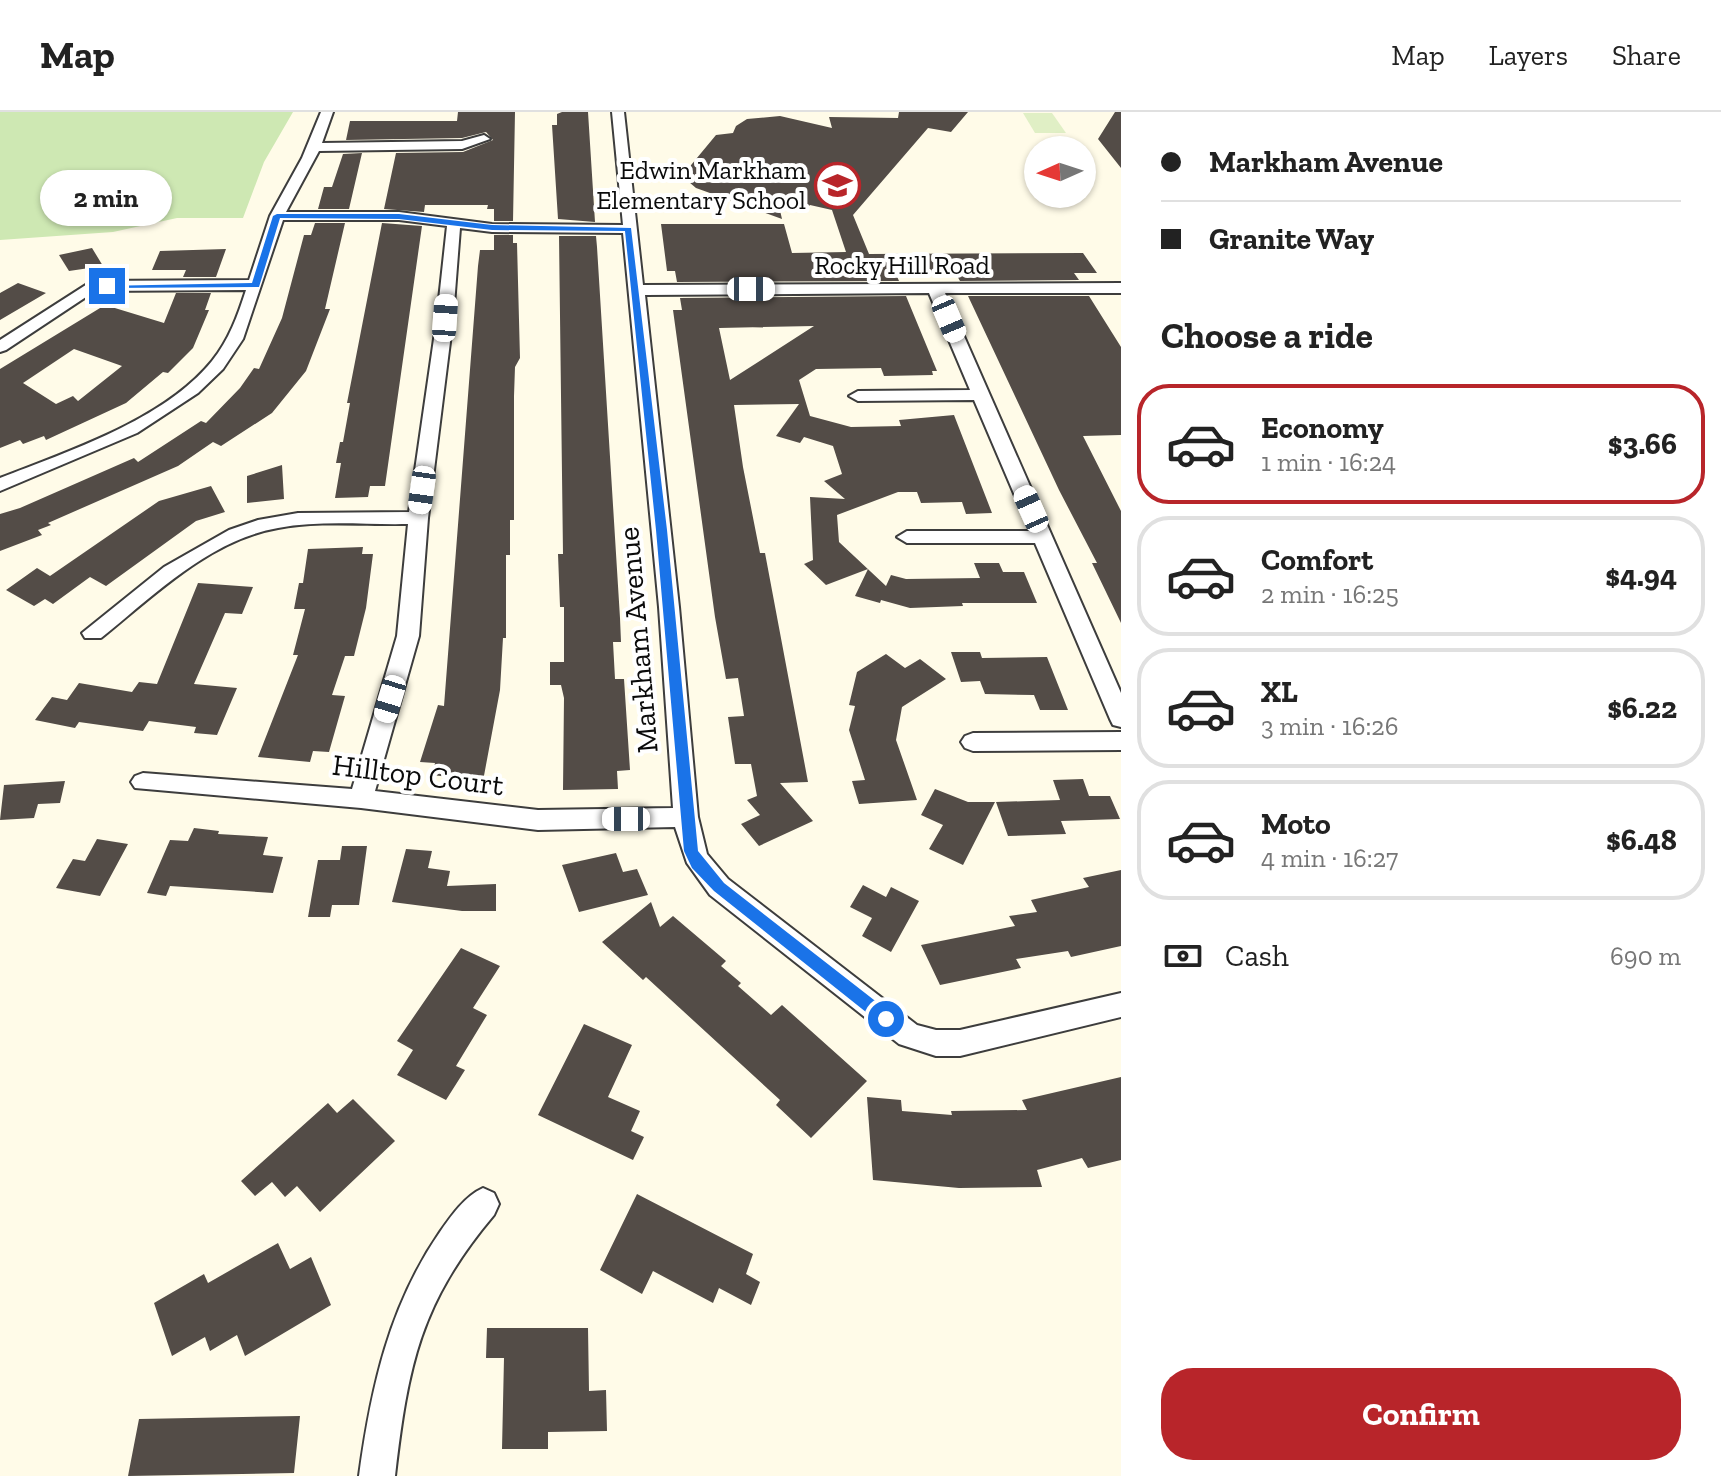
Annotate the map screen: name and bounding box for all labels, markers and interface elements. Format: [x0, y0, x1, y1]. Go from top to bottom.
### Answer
text: Map [40, 32, 115, 78]
text: Map [1391, 39, 1445, 72]
text: Layers [1489, 39, 1568, 72]
text: Share [1612, 39, 1681, 72]
north arrow [1024, 136, 1096, 208]
map controls [1024, 136, 1096, 208]
text: Markham Avenue [1209, 144, 1443, 180]
place label: Edwin Markham Elementary School [596, 154, 807, 216]
school or university icon: Edwin Markham Elementary School [813, 161, 861, 209]
callout: 2 min [41, 170, 173, 226]
text: 2 min [74, 182, 138, 214]
text: Granite Way [1209, 221, 1374, 257]
street label: Rocky Hill Road [814, 249, 990, 281]
route end [89, 268, 125, 304]
car [727, 277, 775, 301]
car [929, 292, 969, 346]
car [431, 293, 459, 343]
text: Choose a ride [1161, 314, 1373, 357]
icon: car [1165, 408, 1237, 480]
text: Economy [1261, 410, 1384, 446]
text: $3.66 [1608, 426, 1677, 462]
text: 1 min · 16:24 [1261, 446, 1396, 478]
car [407, 465, 437, 515]
car [1010, 482, 1052, 536]
street label: Markham Avenue [610, 525, 666, 755]
icon: car [1165, 540, 1237, 612]
text: Comfort [1261, 542, 1373, 578]
text: $4.94 [1605, 558, 1677, 594]
text: 2 min · 16:25 [1261, 578, 1399, 610]
icon: car [1165, 672, 1237, 744]
car [372, 673, 408, 725]
text: XL [1261, 674, 1298, 710]
text: $6.22 [1607, 690, 1677, 726]
text: 3 min · 16:26 [1261, 710, 1399, 742]
street label: Hilltop Court [330, 747, 506, 803]
icon: car [1165, 804, 1237, 876]
text: Moto [1261, 806, 1331, 842]
car [602, 807, 650, 831]
text: $6.48 [1606, 822, 1677, 858]
text: 4 min · 16:27 [1261, 842, 1398, 874]
icon: cash [1161, 934, 1205, 978]
text: Cash [1225, 938, 1289, 974]
text: 690 m [1610, 940, 1681, 972]
route start [868, 1001, 904, 1037]
button: Confirm [1161, 1368, 1681, 1460]

